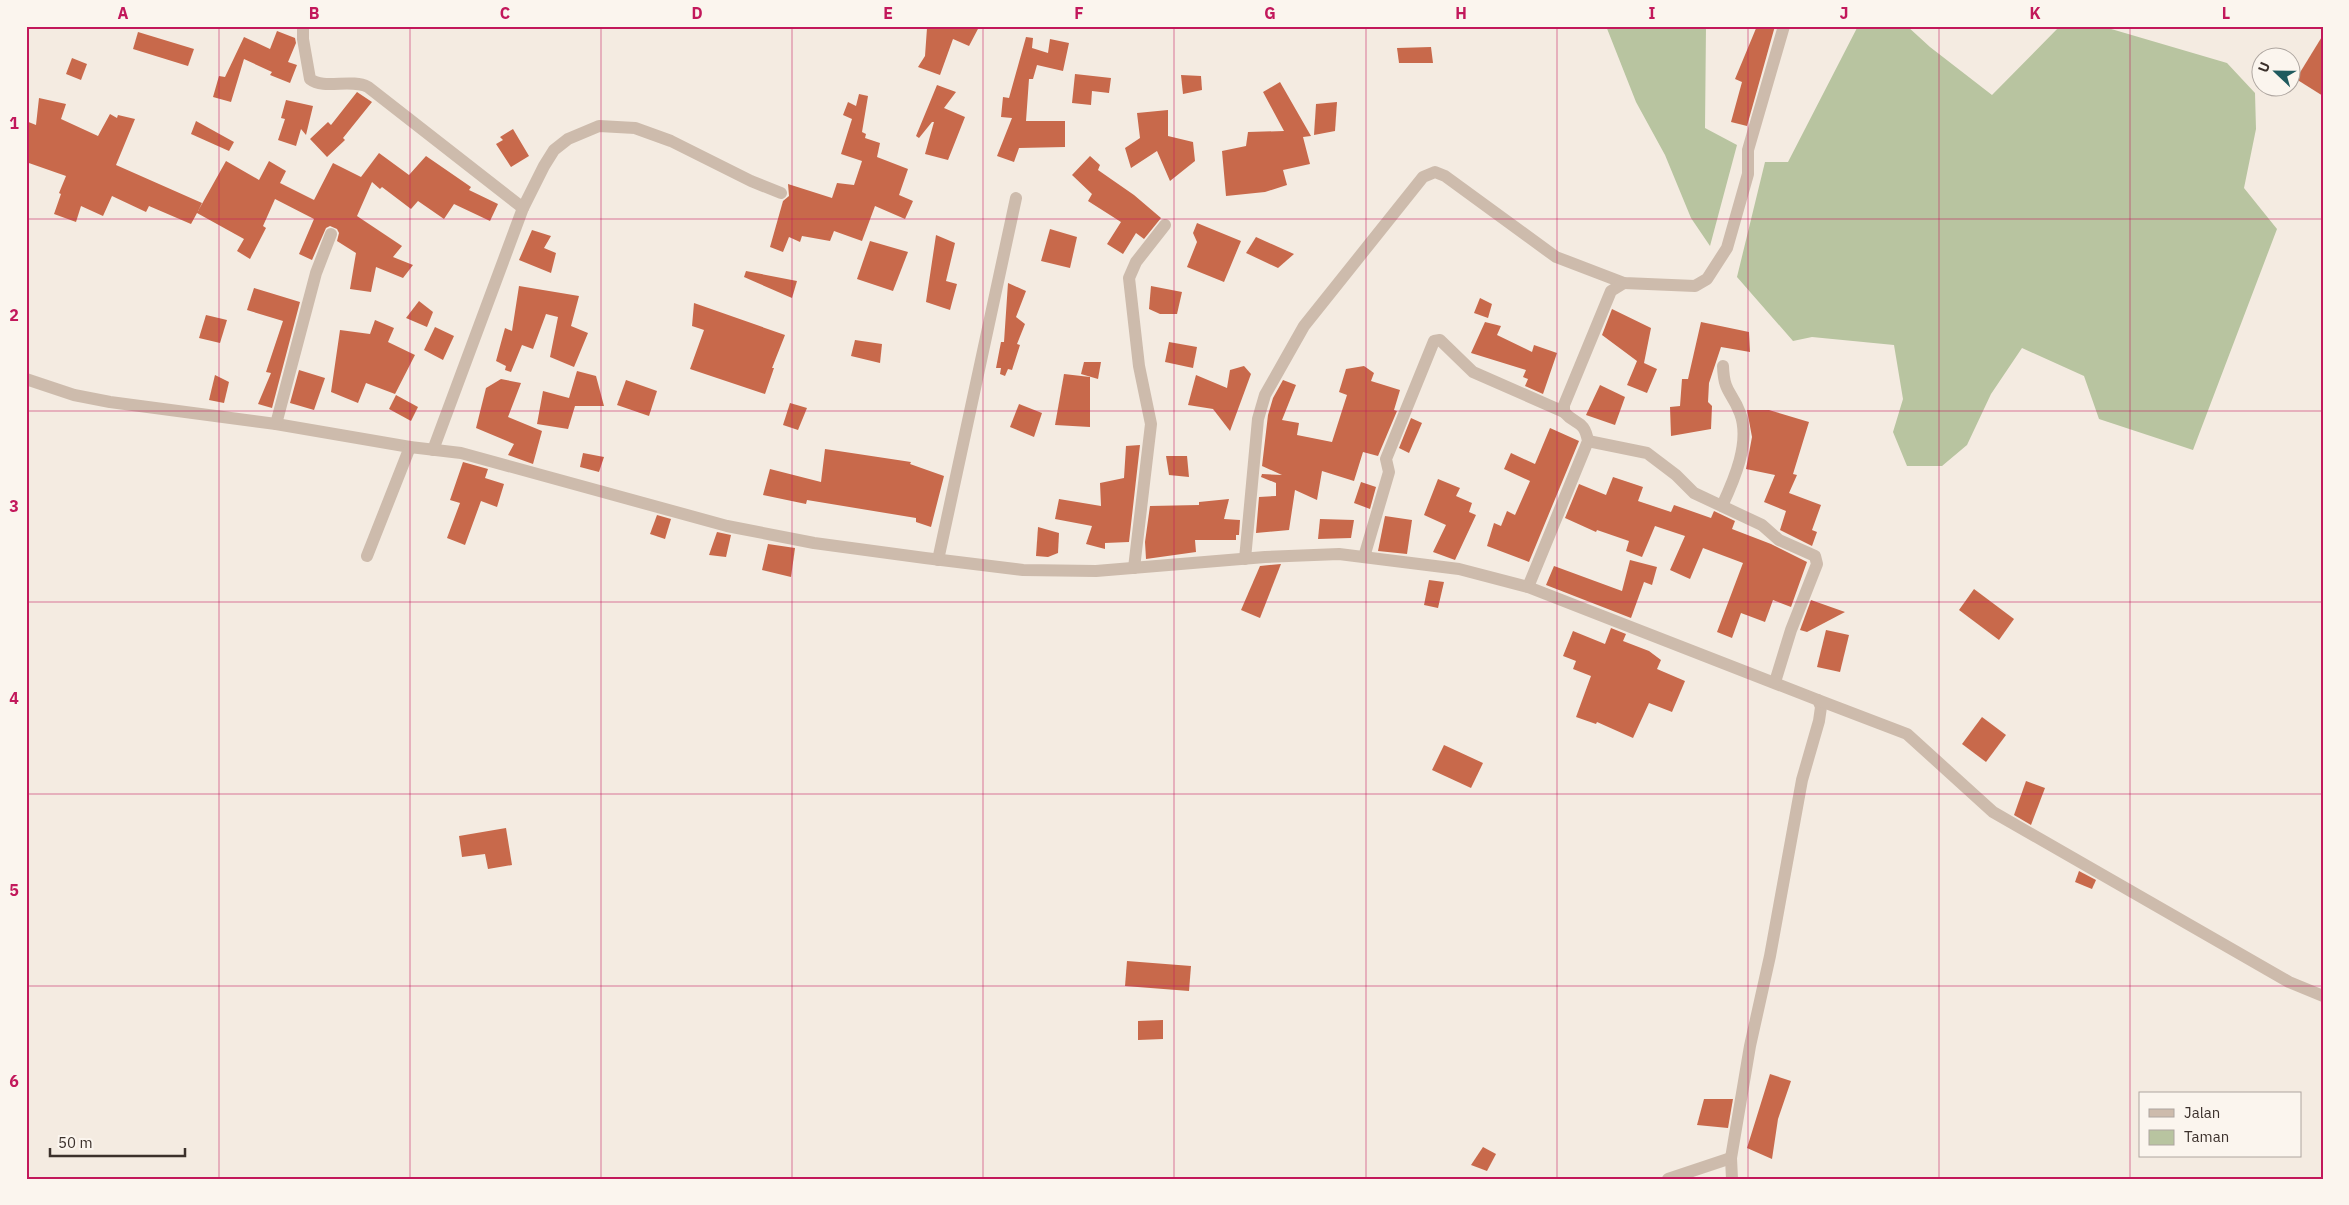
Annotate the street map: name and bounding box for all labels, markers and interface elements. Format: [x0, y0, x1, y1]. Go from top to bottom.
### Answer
text: A [118, 3, 129, 23]
text: B [309, 3, 320, 23]
text: C [500, 3, 510, 23]
text: D [691, 3, 703, 23]
text: E [883, 3, 893, 23]
text: F [1074, 3, 1084, 23]
text: G [1264, 3, 1276, 23]
text: H [1455, 3, 1467, 23]
text: I [1649, 3, 1656, 23]
text: J [1840, 3, 1848, 23]
text: K [2029, 3, 2041, 23]
text: L [2222, 3, 2230, 23]
north arrow [2252, 48, 2302, 98]
text: U [2254, 59, 2274, 75]
text: 1 [9, 113, 19, 133]
text: 2 [9, 305, 19, 325]
text: 3 [9, 496, 19, 516]
text: 4 [9, 688, 19, 708]
text: 5 [9, 880, 19, 900]
text: 6 [9, 1071, 19, 1091]
legend [2139, 1092, 2302, 1158]
text: Jalan [2184, 1103, 2220, 1122]
scale bar [50, 1125, 185, 1157]
text: Taman [2184, 1127, 2229, 1146]
text: 50 m [58, 1133, 93, 1152]

